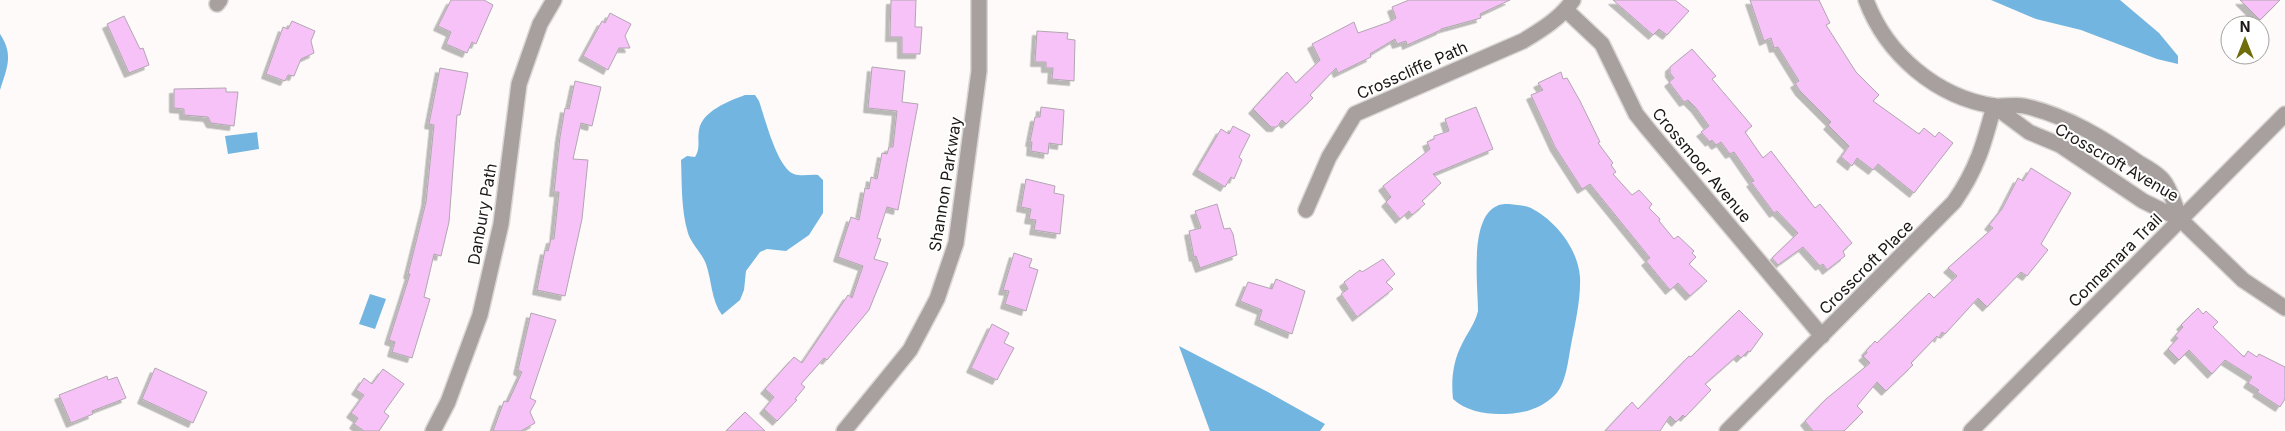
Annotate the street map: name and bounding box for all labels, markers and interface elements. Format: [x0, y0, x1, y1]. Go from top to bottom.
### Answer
north arrow [2220, 15, 2270, 65]
text: N [2240, 18, 2250, 35]
street label: Crosscliffe Path [1353, 37, 1471, 103]
street label: Crossmoor Avenue [1648, 103, 1756, 227]
street label: Shannon Parkway [924, 115, 966, 253]
street label: Crosscroft Avenue [2051, 118, 2183, 206]
street label: Danbury Path [463, 162, 501, 266]
street label: Connemara Trail [2064, 209, 2166, 311]
street label: Crosscroft Place [1815, 216, 1917, 318]

